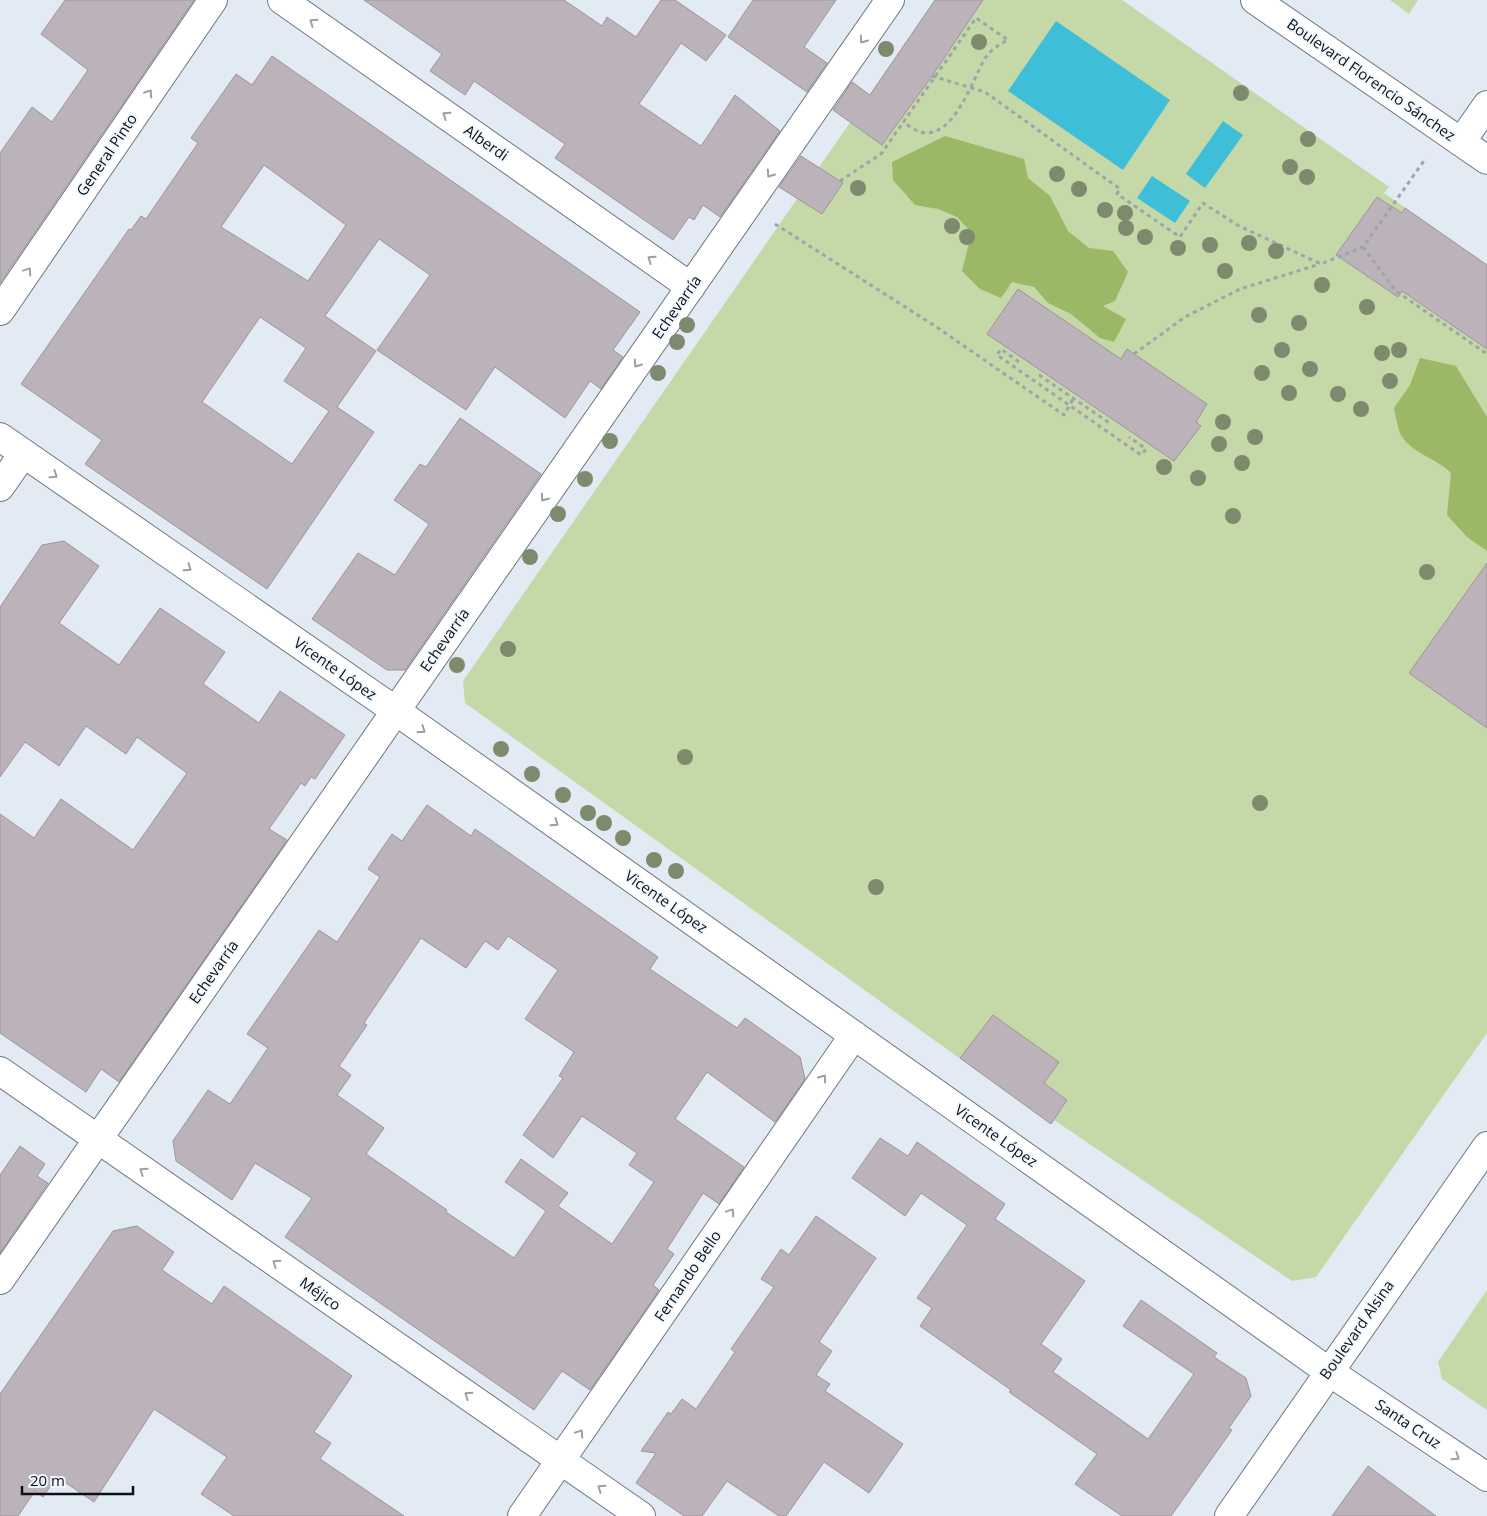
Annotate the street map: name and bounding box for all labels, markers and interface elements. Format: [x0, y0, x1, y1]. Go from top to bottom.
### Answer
street label: Boulevard Florencio Sánchez [1284, 13, 1460, 145]
one-way arrow [309, 19, 319, 28]
one-way arrow [860, 34, 869, 44]
one-way arrow [143, 90, 152, 99]
street label: General Pinto [71, 109, 141, 200]
one-way arrow [442, 112, 452, 121]
street label: Alberdi [460, 120, 513, 165]
one-way arrow [767, 168, 776, 177]
one-way arrow [647, 256, 657, 265]
one-way arrow [22, 267, 31, 276]
street label: Echevarría [647, 271, 705, 342]
one-way arrow [634, 358, 643, 368]
one-way arrow [48, 469, 58, 478]
one-way arrow [541, 492, 550, 502]
one-way arrow [182, 562, 192, 571]
street label: Echevarría [415, 604, 473, 675]
street label: Vicente López [290, 632, 381, 704]
one-way arrow [417, 724, 426, 733]
one-way arrow [549, 818, 558, 826]
street label: Vicente López [621, 865, 712, 937]
street label: Echevarría [184, 936, 242, 1007]
one-way arrow [817, 1075, 827, 1084]
street label: Vicente López [951, 1099, 1042, 1171]
one-way arrow [139, 1168, 148, 1177]
one-way arrow [725, 1209, 735, 1218]
street label: Fernando Bello [649, 1226, 725, 1325]
one-way arrow [273, 1260, 282, 1269]
street label: Méjico [296, 1272, 345, 1314]
street label: Boulevard Alsina [1314, 1276, 1398, 1383]
one-way arrow [464, 1392, 474, 1401]
street label: Santa Cruz [1372, 1394, 1445, 1452]
one-way arrow [574, 1429, 583, 1439]
one-way arrow [1451, 1450, 1460, 1460]
scale bar [22, 1464, 134, 1496]
text: 20 m [30, 1470, 65, 1490]
one-way arrow [597, 1485, 607, 1494]

